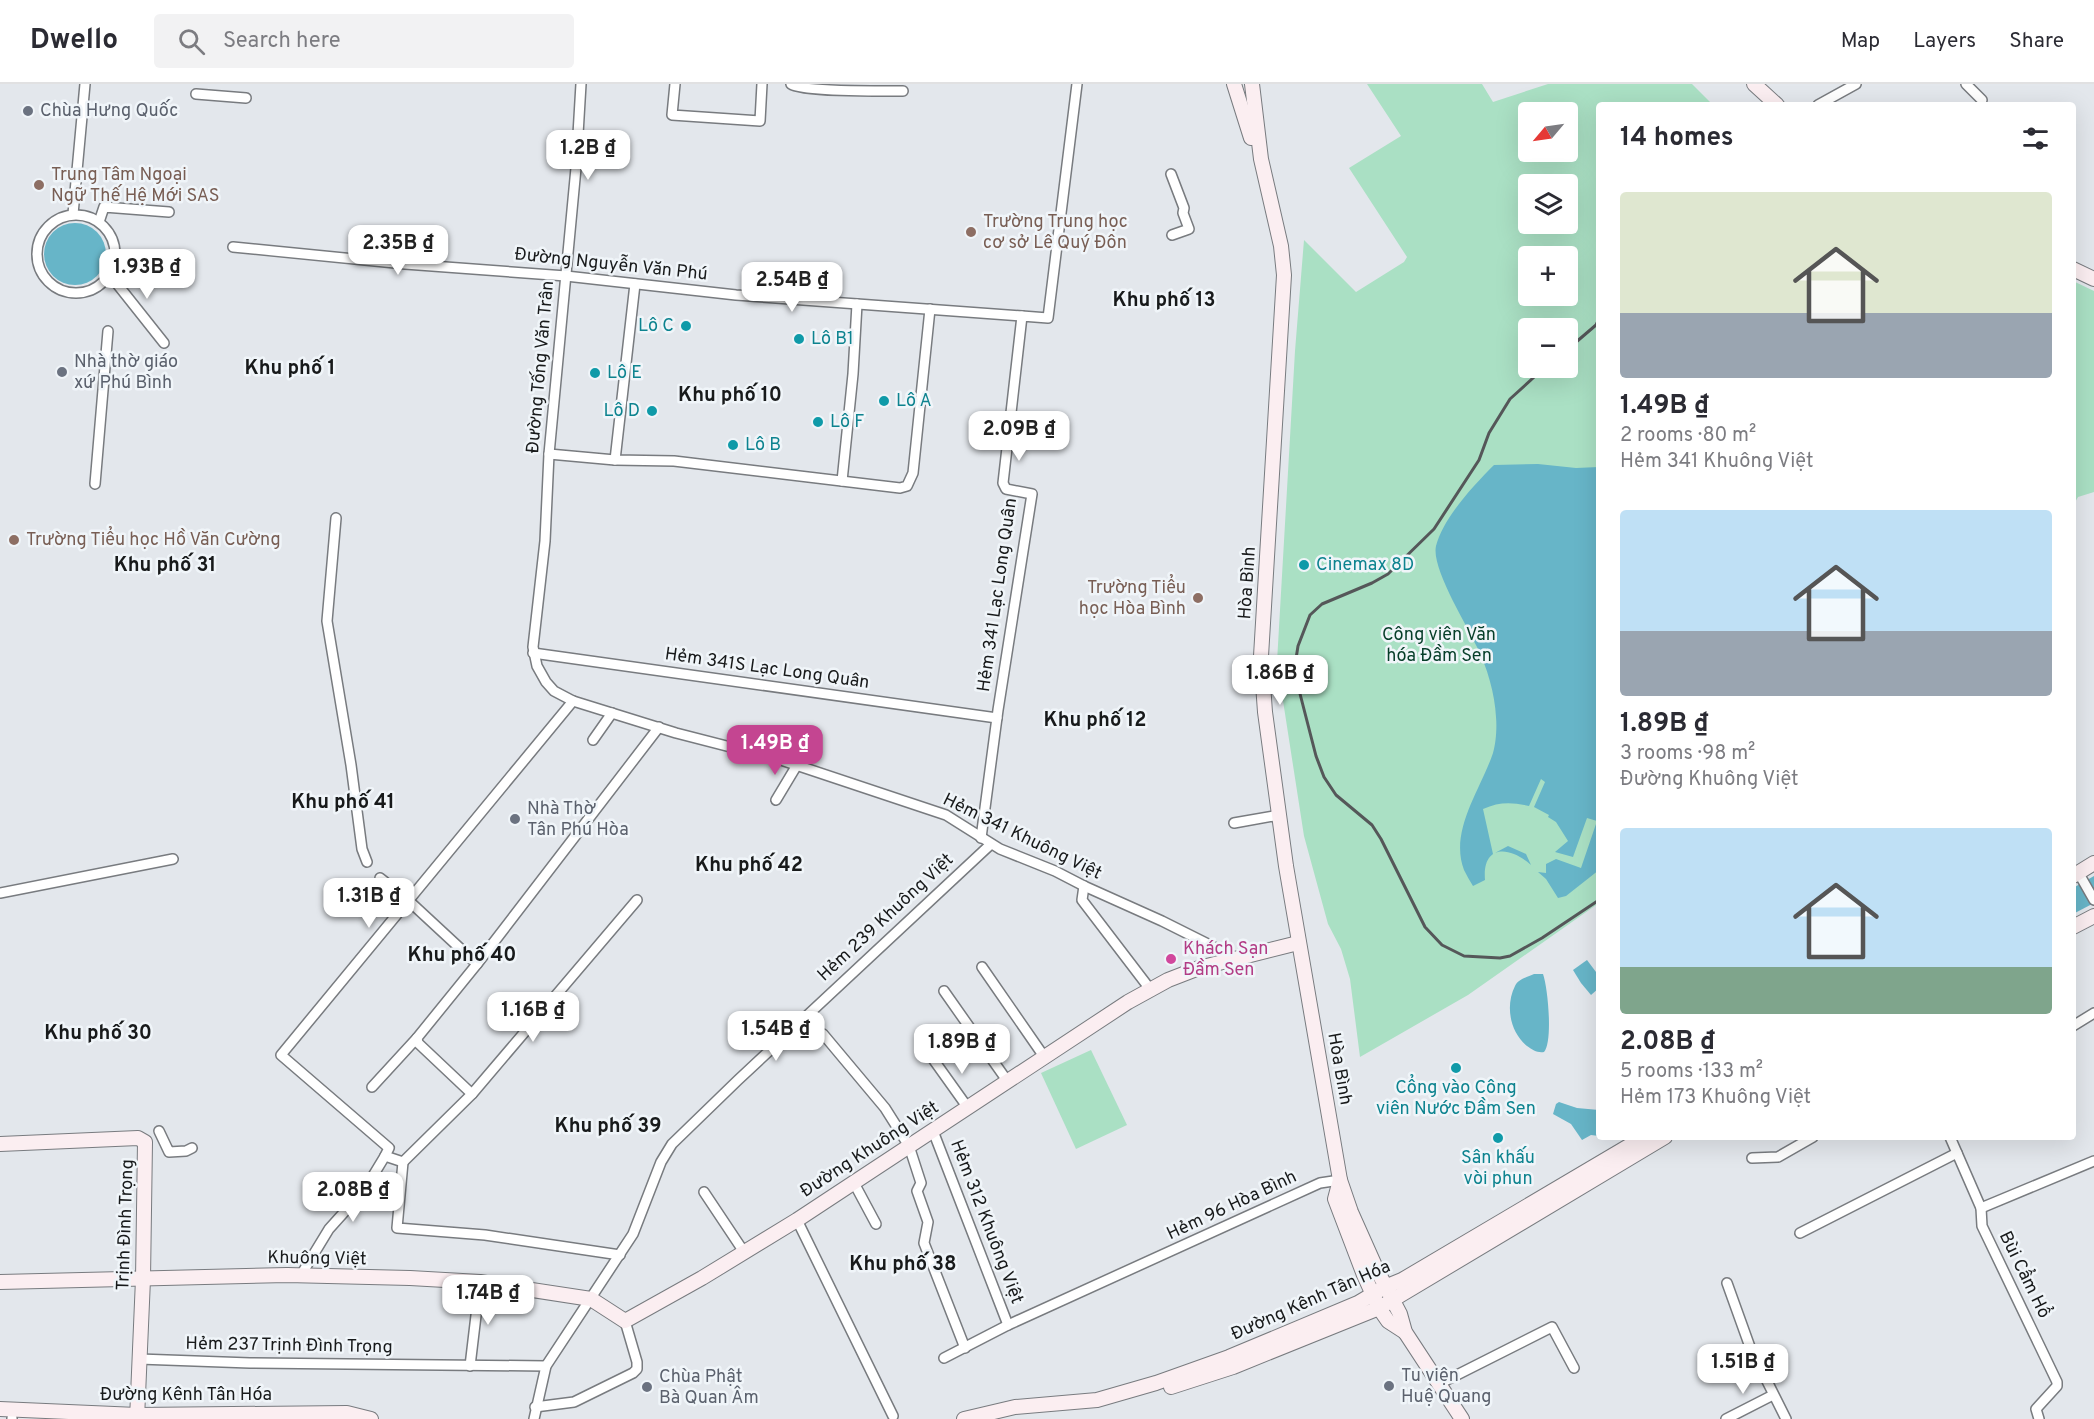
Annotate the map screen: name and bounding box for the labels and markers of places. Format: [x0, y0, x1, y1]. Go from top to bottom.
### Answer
place label: Chùa Hưng Quốc [40, 99, 178, 123]
marker: Chùa Hưng Quốc [21, 104, 35, 118]
pin: 1.2B ₫ [539, 130, 637, 181]
place label: Trung Tâm Ngoại Ngữ Thế Hệ Mới SAS [51, 164, 219, 208]
marker: Trung Tâm Ngoại Ngữ Thế Hệ Mới SAS [32, 178, 46, 192]
place label: Trường Trung học cơ sở Lê Quý Đôn [983, 211, 1128, 255]
pin: 2.35B ₫ [343, 225, 453, 276]
marker: Trường Trung học cơ sở Lê Quý Đôn [964, 225, 978, 239]
pin: 1.93B ₫ [92, 249, 202, 300]
pin: 2.54B ₫ [737, 262, 847, 313]
place label: Lô C [638, 315, 674, 338]
marker: Lô C [679, 319, 693, 333]
place label: Lô B1 [811, 328, 854, 351]
marker: Lô B1 [792, 332, 806, 346]
place label: Nhà thờ giáo xứ Phú Bình [74, 351, 178, 395]
place label: Lô E [607, 362, 642, 385]
marker: Nhà thờ giáo xứ Phú Bình [55, 365, 69, 379]
marker: Lô E [588, 366, 602, 380]
place label: Lô A [896, 390, 932, 413]
marker: Lô A [877, 394, 891, 408]
place label: Lô D [603, 400, 640, 423]
marker: Lô D [645, 404, 659, 418]
place label: Lô F [830, 411, 864, 434]
pin: 2.09B ₫ [964, 411, 1074, 462]
marker: Lô F [811, 415, 825, 429]
place label: Lô B [745, 434, 781, 457]
marker: Lô B [726, 438, 740, 452]
place label: Trường Tiểu học Hồ Văn Cường [26, 525, 281, 552]
marker: Trường Tiểu học Hồ Văn Cường [7, 533, 21, 547]
place label: Cinemax 8D [1316, 554, 1414, 577]
marker: Cinemax 8D [1297, 558, 1311, 572]
place label: Trường Tiểu học Hòa Bình [1079, 573, 1186, 621]
marker: Trường Tiểu học Hòa Bình [1191, 591, 1205, 605]
pin: 1.86B ₫ [1225, 655, 1335, 706]
pin: 1.49B ₫ [720, 725, 830, 776]
place label: Nhà Thờ Tân Phú Hòa [527, 798, 629, 842]
marker: Nhà Thờ Tân Phú Hòa [508, 812, 522, 826]
pin: 1.31B ₫ [314, 878, 424, 929]
place label: Khách Sạn Đầm Sen [1183, 938, 1268, 982]
marker: Khách Sạn Đầm Sen [1164, 952, 1178, 966]
pin: 1.16B ₫ [478, 992, 588, 1043]
pin: 1.54B ₫ [721, 1011, 831, 1062]
pin: 1.89B ₫ [907, 1024, 1017, 1075]
marker: Cổng vào Công viên Nước Đầm Sen [1449, 1061, 1463, 1075]
place label: Cổng vào Công viên Nước Đầm Sen [1376, 1073, 1536, 1121]
marker: Sân khấu vòi phun [1491, 1131, 1505, 1145]
place label: Sân khấu vòi phun [1461, 1146, 1535, 1191]
pin: 2.08B ₫ [298, 1172, 408, 1223]
pin: 1.74B ₫ [433, 1275, 543, 1326]
pin: 1.51B ₫ [1688, 1344, 1798, 1395]
place label: Tu viện Huệ Quang [1401, 1365, 1491, 1409]
place label: Chùa Phật Bà Quan Âm [659, 1366, 759, 1410]
marker: Tu viện Huệ Quang [1382, 1379, 1396, 1393]
marker: Chùa Phật Bà Quan Âm [640, 1380, 654, 1394]

